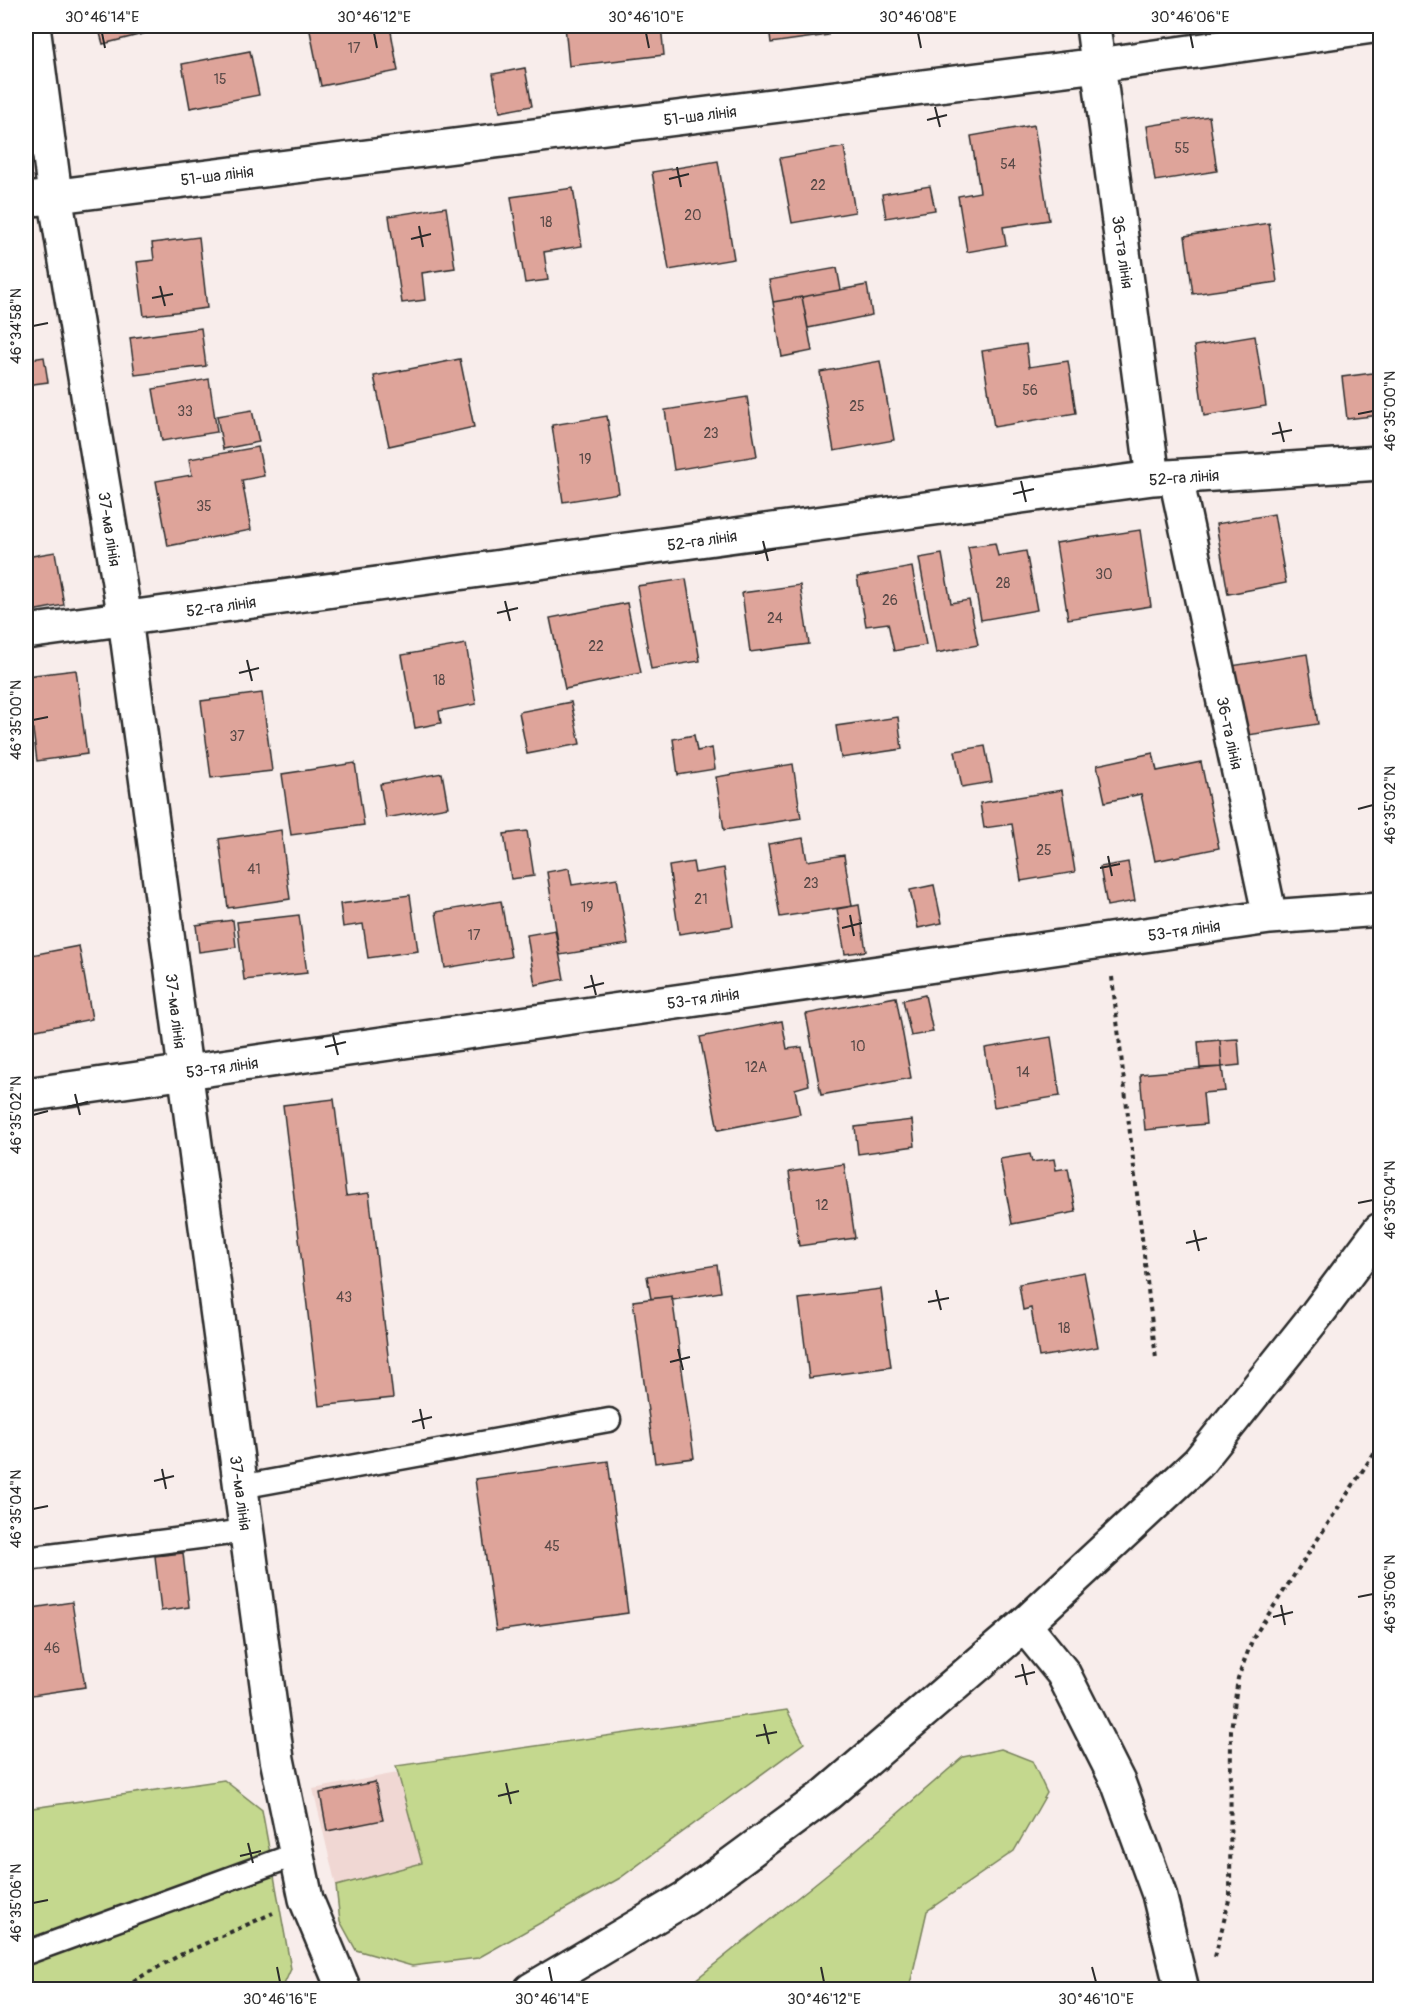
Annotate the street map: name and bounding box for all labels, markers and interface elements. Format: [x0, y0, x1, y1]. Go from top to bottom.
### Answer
text: 30°46'14"E [65, 8, 139, 27]
text: 30°46'12"E [337, 8, 411, 27]
text: 30°46'10"E [608, 8, 684, 27]
text: 30°46'08"E [879, 8, 957, 27]
text: 30°46'06"E [1151, 8, 1229, 27]
house number: 17 [348, 40, 361, 57]
house number: 15 [213, 71, 227, 88]
street label: 51-ша лінія [662, 102, 738, 130]
house number: 55 [1174, 140, 1190, 157]
house number: 54 [1000, 156, 1016, 173]
street label: 51-ша лінія [179, 162, 255, 190]
house number: 22 [810, 177, 826, 194]
house number: 20 [684, 207, 702, 224]
house number: 18 [540, 214, 552, 231]
street label: 36-та лінія [1107, 214, 1137, 290]
text: 46°34'58"N [7, 288, 26, 364]
text: 46°35'00"N [1381, 371, 1400, 451]
house number: 56 [1022, 382, 1038, 399]
house number: 25 [849, 398, 865, 415]
house number: 33 [177, 403, 193, 420]
house number: 23 [703, 425, 719, 442]
house number: 19 [579, 451, 591, 468]
street label: 52-га лінія [1148, 466, 1220, 490]
street label: 37-ма лінія [93, 490, 125, 568]
house number: 35 [196, 498, 212, 515]
street label: 52-га лінія [666, 526, 738, 556]
house number: 30 [1095, 566, 1113, 583]
house number: 28 [996, 575, 1010, 592]
street label: 52-га лінія [185, 592, 257, 622]
house number: 26 [882, 592, 898, 609]
house number: 24 [767, 610, 783, 627]
house number: 22 [588, 638, 604, 655]
house number: 18 [433, 672, 445, 689]
text: 46°35'00"N [7, 680, 26, 760]
street label: 36-та лінія [1212, 695, 1246, 771]
house number: 37 [229, 728, 245, 745]
text: 46°35'02"N [1381, 766, 1400, 844]
house number: 25 [1036, 842, 1052, 859]
house number: 41 [247, 861, 261, 878]
house number: 23 [803, 875, 819, 892]
house number: 21 [694, 891, 708, 908]
house number: 19 [581, 899, 593, 916]
street label: 53-тя лінія [1147, 916, 1222, 946]
house number: 17 [468, 927, 481, 944]
street label: 37-ма лінія [160, 973, 190, 1050]
street label: 53-тя лінія [666, 984, 741, 1014]
house number: 10 [850, 1038, 866, 1055]
street label: 53-тя лінія [185, 1053, 260, 1083]
house number: 12А [745, 1059, 767, 1076]
house number: 14 [1016, 1064, 1030, 1081]
text: 46°35'02"N [7, 1076, 26, 1154]
text: 46°35'04"N [1381, 1161, 1400, 1239]
house number: 12 [815, 1197, 829, 1214]
house number: 43 [336, 1289, 352, 1306]
house number: 18 [1058, 1320, 1070, 1337]
street label: 37-ма лінія [225, 1454, 255, 1532]
text: 46°35'04"N [7, 1470, 26, 1548]
house number: 45 [544, 1538, 560, 1555]
text: 46°35'06"N [1381, 1555, 1400, 1633]
house number: 46 [44, 1640, 60, 1657]
text: 46°35'06"N [7, 1864, 26, 1942]
text: 30°46'16"E [243, 1990, 317, 2009]
text: 30°46'14"E [515, 1990, 589, 2009]
text: 30°46'12"E [787, 1990, 861, 2009]
text: 30°46'10"E [1058, 1990, 1134, 2009]

